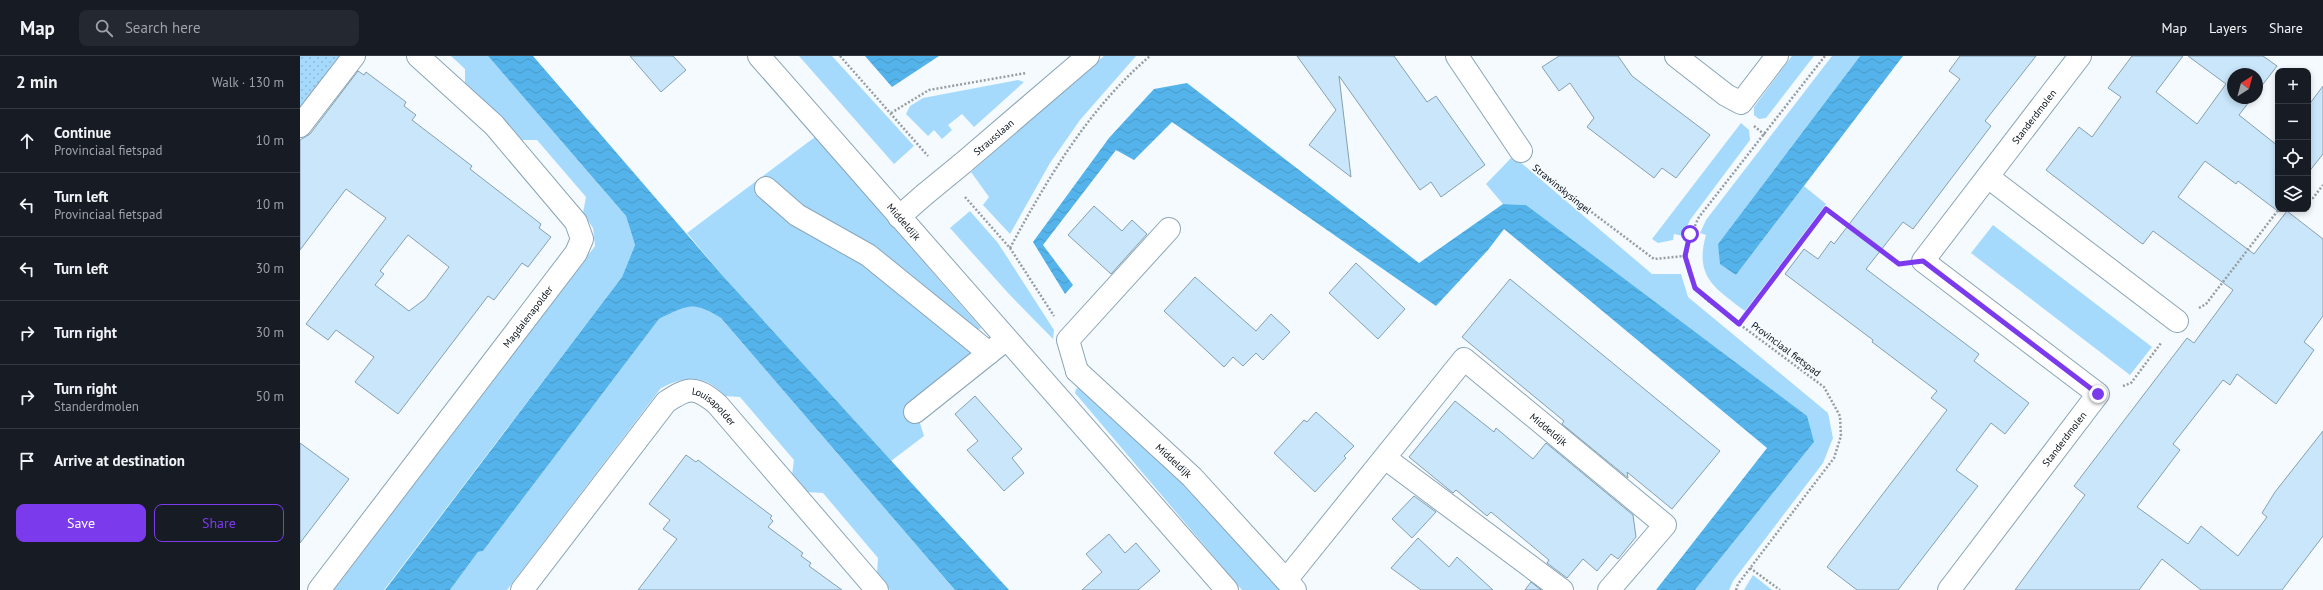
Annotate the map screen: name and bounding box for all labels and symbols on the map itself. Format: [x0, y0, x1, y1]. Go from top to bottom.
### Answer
north arrow [2227, 68, 2263, 104]
street label: Standerdmolen [2009, 87, 2059, 146]
street label: Strausslaan [970, 116, 1016, 158]
street label: Strawinskysingel [1530, 161, 1594, 217]
street label: Middeldijk [884, 200, 924, 243]
route start [1681, 225, 1699, 243]
street label: Magdalenapolder [500, 282, 556, 350]
street label: Provinciaal fietspad [1749, 319, 1823, 379]
street label: Louisapolder [691, 384, 739, 428]
route end [2089, 385, 2107, 403]
street label: Standerdmolen [2039, 409, 2089, 469]
street label: Middeldijk [1528, 410, 1571, 449]
street label: Middeldijk [1153, 440, 1195, 481]

